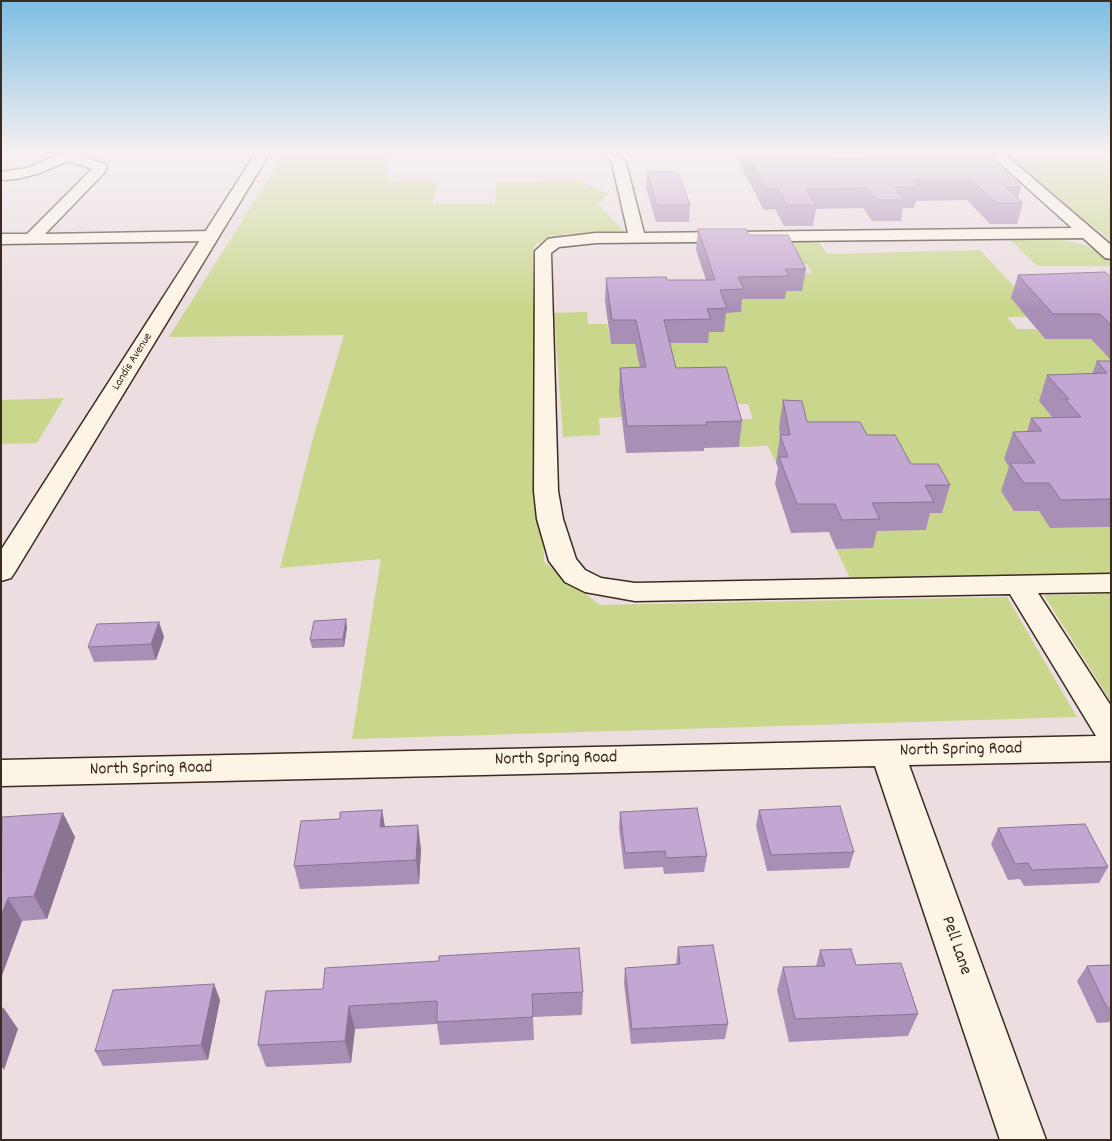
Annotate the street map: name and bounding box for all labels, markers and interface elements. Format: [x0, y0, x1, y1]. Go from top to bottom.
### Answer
street label: Landis Avenue [110, 331, 156, 393]
street label: North Spring Road [899, 739, 1023, 763]
street label: North Spring Road [494, 748, 618, 772]
street label: North Spring Road [89, 758, 213, 782]
street label: Pell Lane [935, 914, 975, 978]

